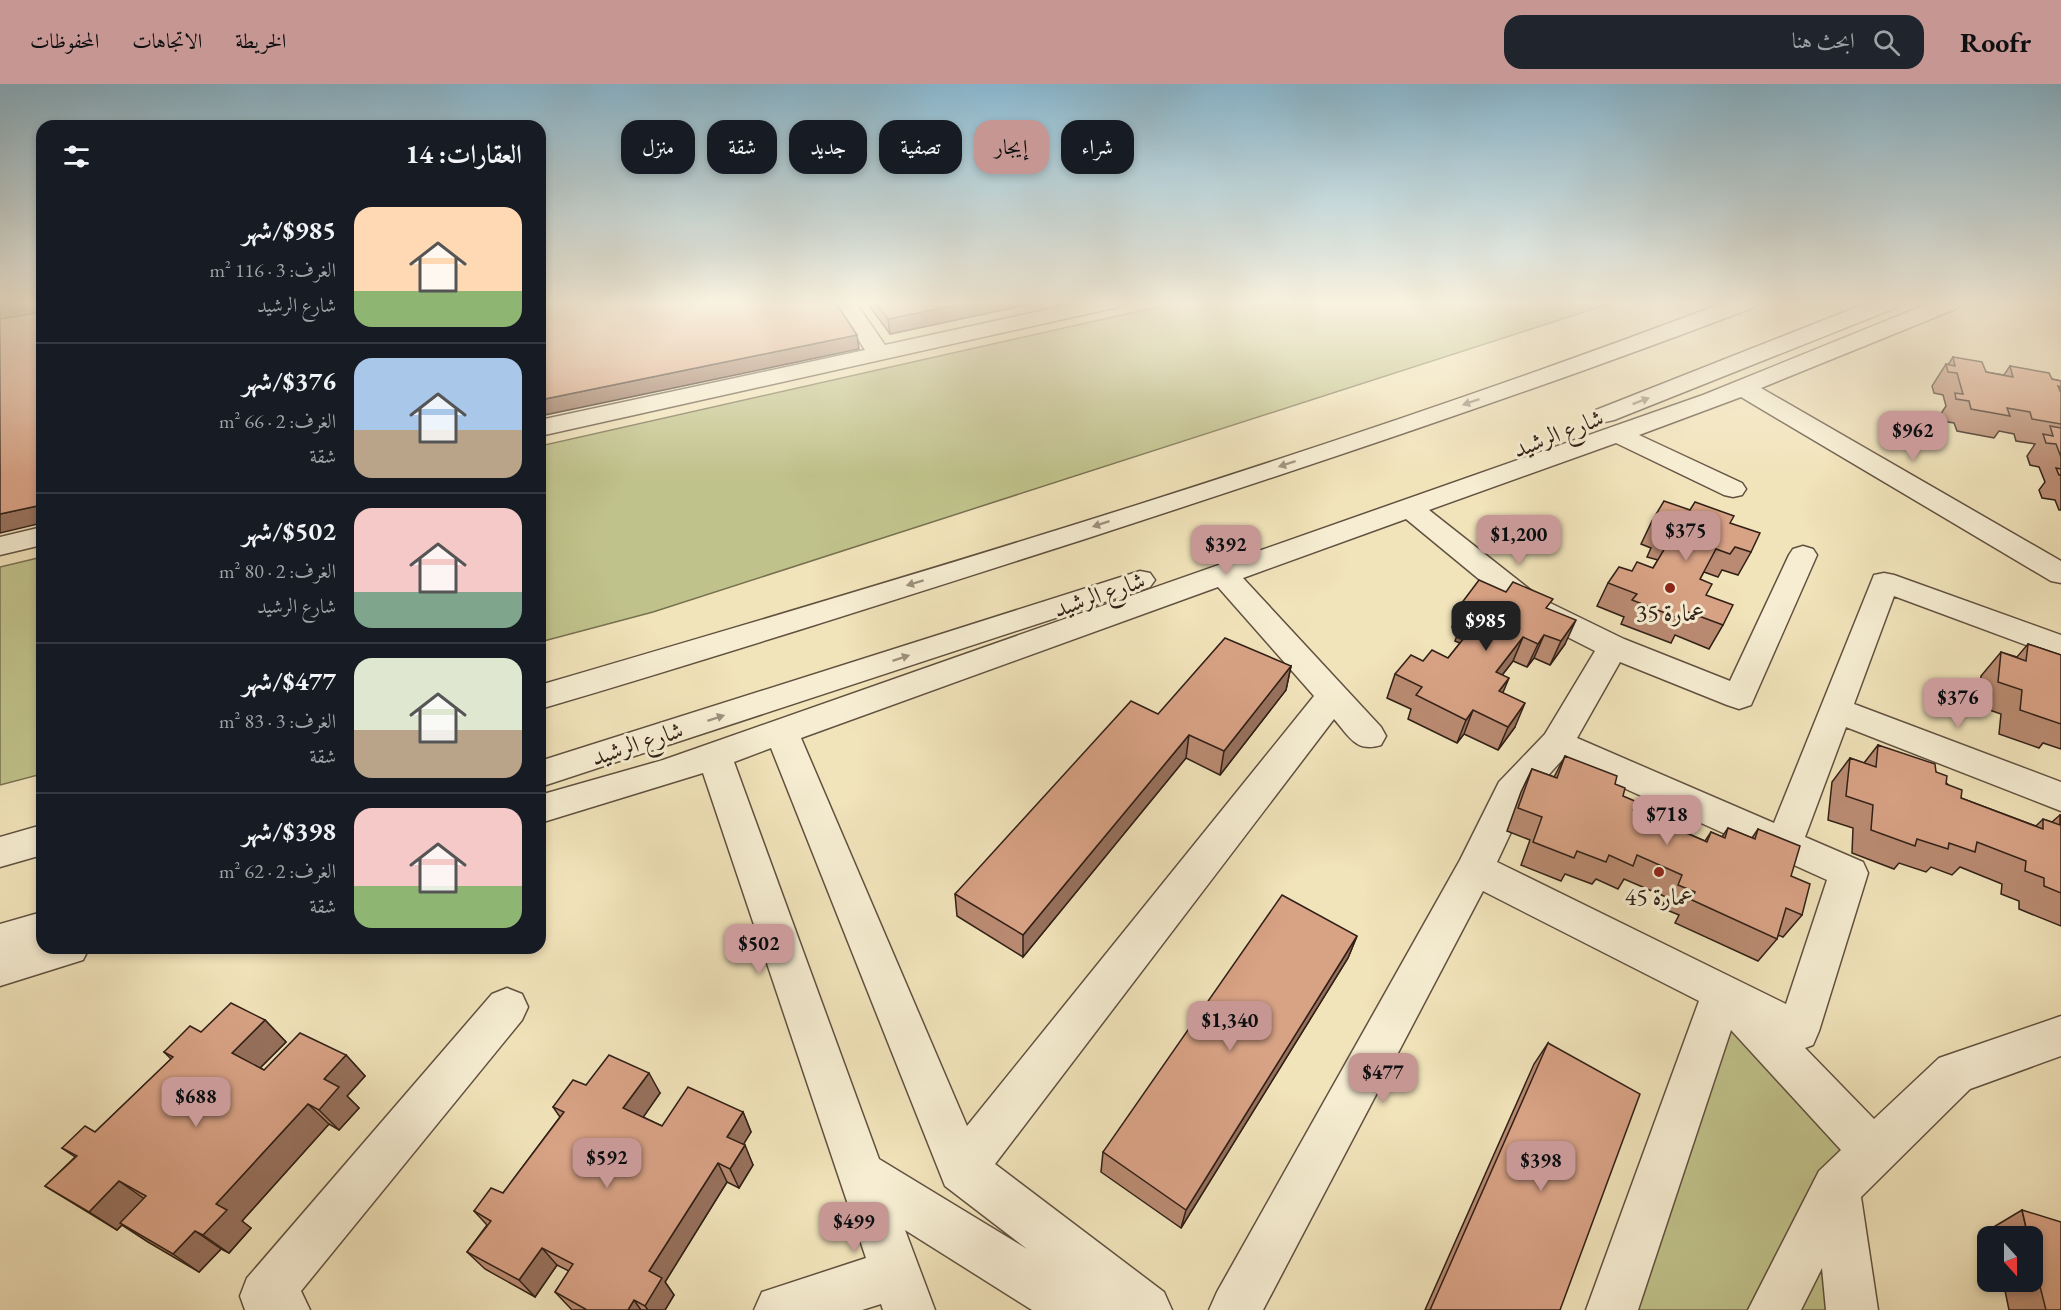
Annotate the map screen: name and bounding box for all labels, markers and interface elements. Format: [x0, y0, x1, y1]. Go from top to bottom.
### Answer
search box [1504, 15, 1924, 69]
text: Roofr [1960, 24, 2031, 60]
text: ابحث هنا [1792, 26, 1855, 55]
icon: search [1870, 26, 1903, 59]
text: المحفوظات [30, 27, 99, 54]
text: الاتجاهات [132, 27, 202, 54]
text: الخريطة [235, 27, 286, 54]
chip: منزل [621, 120, 695, 174]
chip: شقة [707, 120, 777, 174]
chip: جديد [789, 120, 867, 174]
chip: تصفية [879, 120, 962, 174]
chip: إيجار [974, 120, 1049, 174]
chip: شراء [1061, 120, 1134, 174]
text: العقارات: 14 [405, 137, 522, 171]
icon: filters [60, 140, 93, 173]
text: $985/شهر [242, 213, 336, 247]
icon: home [402, 231, 474, 303]
text: الغرف: 3 · 116 m² [209, 257, 336, 283]
text: شارع الرشيد [257, 292, 336, 318]
text: $376/شهر [242, 364, 336, 398]
icon: home [402, 382, 474, 454]
one-way arrow [1632, 396, 1650, 405]
one-way arrow [1462, 397, 1480, 407]
street label: شارع الرشيد [1508, 402, 1610, 469]
text: الغرف: 2 · 66 m² [219, 408, 336, 434]
pin: $962 [1877, 411, 1949, 462]
text: $962 [1893, 417, 1933, 443]
text: شقة [310, 443, 336, 469]
one-way arrow [1278, 459, 1296, 469]
pin: $375 [1650, 511, 1722, 562]
text: $502/شهر [242, 514, 336, 548]
pin: $1,200 [1470, 515, 1568, 566]
text: $375 [1666, 517, 1706, 543]
one-way arrow [1092, 520, 1110, 529]
text: $1,200 [1491, 521, 1547, 547]
pin: $392 [1190, 525, 1262, 576]
text: $392 [1206, 531, 1246, 557]
icon: home [402, 532, 474, 604]
text: الغرف: 2 · 80 m² [219, 558, 336, 584]
street label: شارع الرشيد [1049, 564, 1150, 629]
one-way arrow [906, 579, 924, 588]
marker: عمارة 35 [1663, 581, 1677, 595]
text: شارع الرشيد [257, 593, 336, 619]
place label: عمارة 35 [1636, 597, 1704, 628]
pin: $985 [1450, 601, 1522, 652]
text: $985 [1466, 607, 1506, 633]
one-way arrow [892, 653, 910, 663]
text: $477/شهر [242, 664, 336, 698]
pin: $376 [1922, 678, 1994, 729]
icon: home [402, 682, 474, 754]
text: $376 [1938, 684, 1978, 710]
text: الغرف: 3 · 83 m² [219, 708, 336, 734]
one-way arrow [707, 713, 725, 722]
street label: شارع الرشيد [587, 714, 688, 777]
text: شقة [310, 743, 336, 769]
pin: $718 [1631, 795, 1703, 846]
text: $718 [1647, 801, 1687, 827]
text: $398/شهر [242, 814, 336, 848]
icon: home [402, 832, 474, 904]
text: الغرف: 2 · 62 m² [219, 858, 336, 884]
marker: عمارة 45 [1652, 865, 1666, 879]
place label: عمارة 45 [1625, 881, 1693, 912]
text: شقة [310, 893, 336, 919]
pin: $502 [723, 924, 795, 975]
text: $502 [739, 930, 779, 956]
pin: $1,340 [1181, 1001, 1279, 1052]
text: $1,340 [1202, 1007, 1258, 1033]
pin: $477 [1347, 1053, 1419, 1104]
text: $477 [1363, 1059, 1403, 1085]
pin: $688 [160, 1077, 232, 1128]
text: $688 [176, 1083, 216, 1109]
pin: $592 [571, 1138, 643, 1189]
pin: $398 [1505, 1141, 1577, 1192]
text: $592 [587, 1144, 627, 1170]
text: $398 [1521, 1147, 1561, 1173]
pin: $499 [818, 1202, 890, 1253]
text: $499 [834, 1208, 874, 1234]
north arrow [1977, 1226, 2043, 1292]
map controls [1977, 1226, 2043, 1292]

